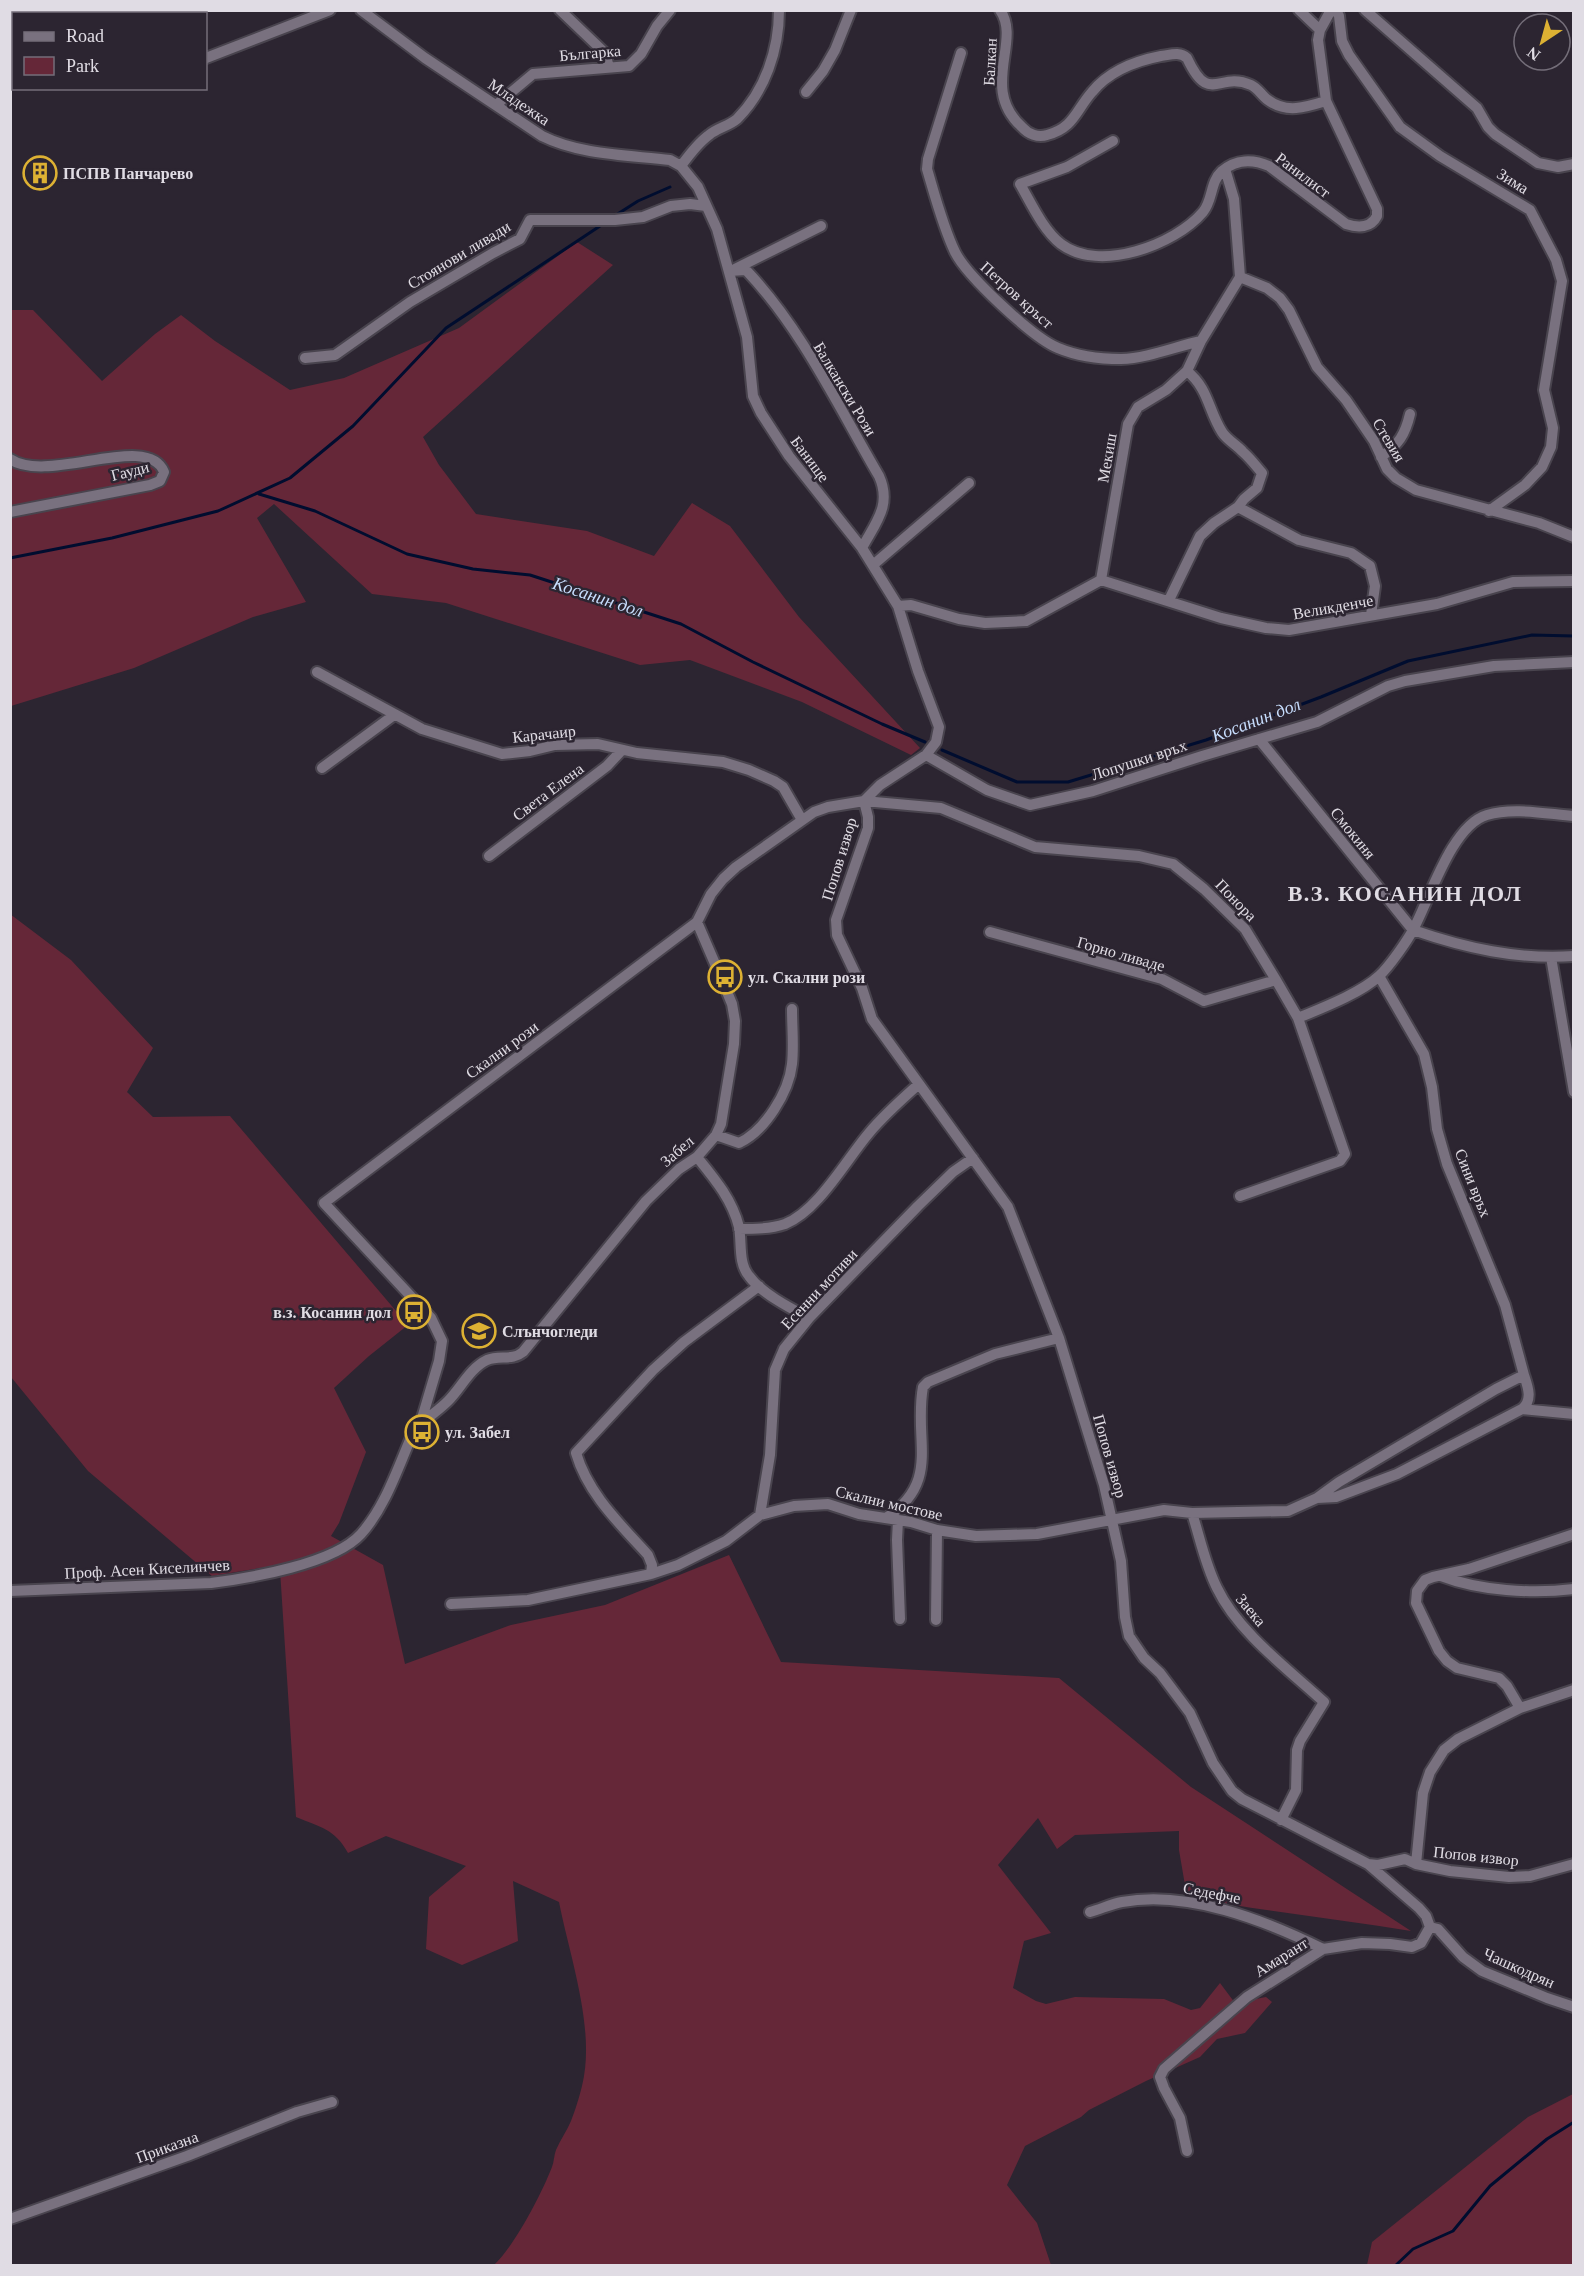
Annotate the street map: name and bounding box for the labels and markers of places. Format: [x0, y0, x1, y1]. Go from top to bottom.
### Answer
building icon: ПСПВ Панчарево [22, 155, 58, 191]
place label: ПСПВ Панчарево [63, 165, 193, 183]
bus stop icon: ул. Скални рози [707, 959, 743, 995]
place label: ул. Скални рози [748, 969, 865, 987]
bus stop icon: в.з. Косанин дол [396, 1294, 432, 1330]
place label: в.з. Косанин дол [273, 1304, 391, 1321]
school or university icon: Слънчогледи [461, 1313, 497, 1349]
place label: Слънчогледи [502, 1323, 598, 1340]
bus stop icon: ул. Забел [404, 1414, 440, 1450]
place label: ул. Забел [445, 1424, 510, 1442]

